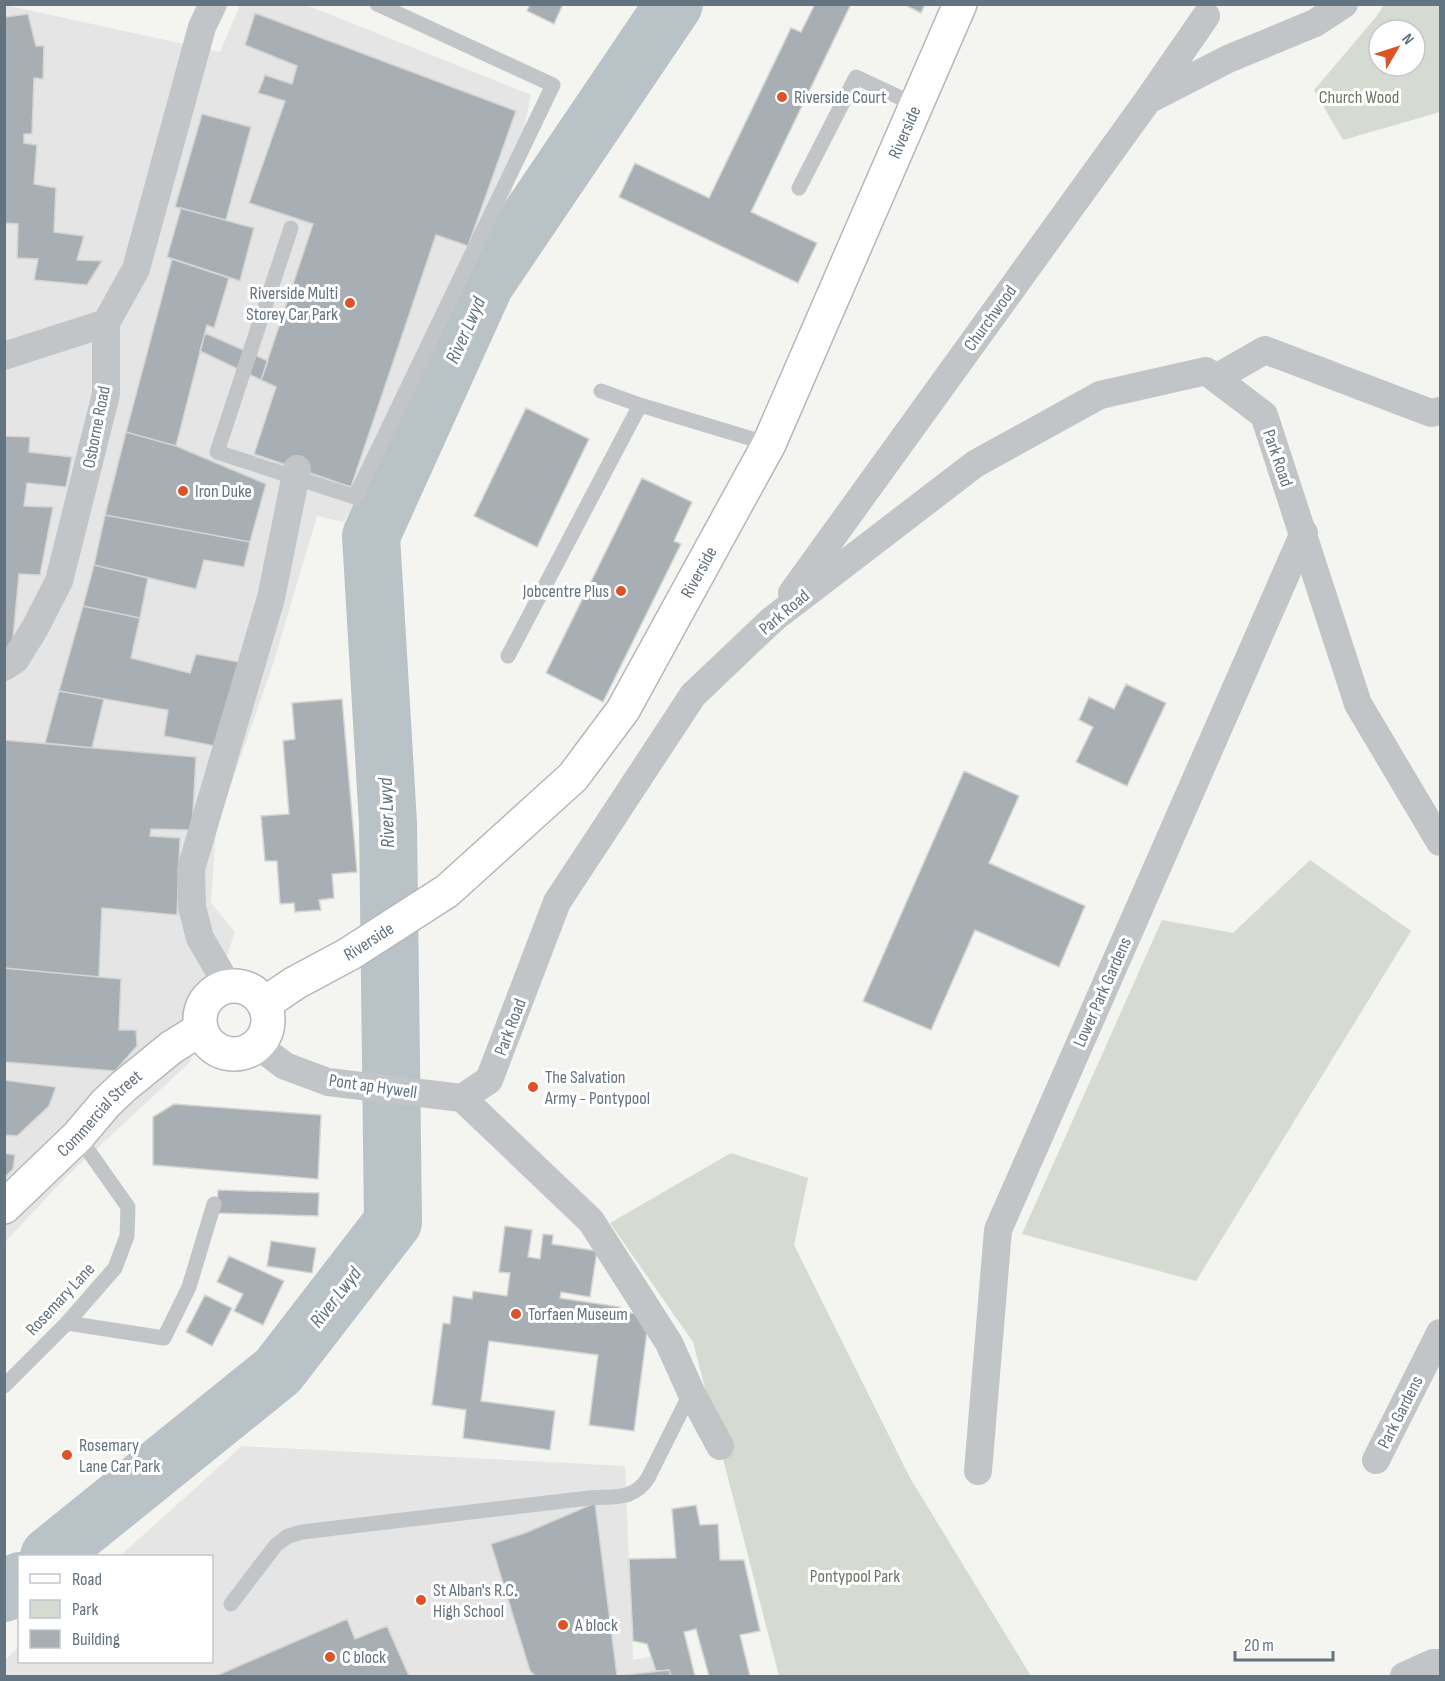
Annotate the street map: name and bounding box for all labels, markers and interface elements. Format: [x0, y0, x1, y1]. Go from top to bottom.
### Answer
north arrow [1367, 18, 1427, 78]
text: N [1397, 30, 1418, 49]
place label: Riverside Court [794, 87, 887, 108]
park label: Church Wood [1319, 87, 1399, 108]
marker: Riverside Court [775, 90, 789, 104]
street label: Riverside [884, 103, 925, 162]
street label: Churchwood [960, 281, 1021, 355]
place label: Riverside Multi Storey Car Park [246, 283, 338, 325]
water label: River Lwyd [441, 293, 491, 367]
marker: Riverside Multi Storey Car Park [343, 296, 357, 310]
street label: Osborne Road [78, 384, 115, 470]
street label: Park Road [1258, 427, 1297, 490]
place label: Iron Duke [195, 481, 252, 502]
marker: Iron Duke [176, 484, 190, 498]
street label: Riverside [677, 543, 722, 602]
place label: Jobcentre Plus [522, 581, 609, 602]
marker: Jobcentre Plus [614, 584, 628, 598]
street label: Park Road [755, 585, 814, 639]
water label: River Lwyd [374, 777, 400, 848]
street label: Riverside [340, 918, 398, 966]
street label: Lower Park Gardens [1069, 934, 1136, 1050]
street label: Park Road [490, 996, 531, 1059]
street label: Commercial Street [53, 1065, 147, 1161]
place label: The Salvation Army - Pontypool [544, 1067, 650, 1109]
street label: Pont ap Hywell [328, 1070, 418, 1103]
marker: The Salvation Army - Pontypool [526, 1080, 540, 1094]
street label: Rosemary Lane [22, 1259, 99, 1340]
water label: River Lwyd [305, 1262, 367, 1333]
place label: Torfaen Museum [528, 1304, 628, 1325]
marker: Torfaen Museum [509, 1307, 523, 1321]
street label: Park Gardens [1373, 1372, 1428, 1452]
place label: Rosemary Lane Car Park [79, 1435, 160, 1477]
marker: Rosemary Lane Car Park [60, 1448, 74, 1462]
legend [18, 1555, 213, 1663]
park label: Pontypool Park [810, 1566, 900, 1587]
text: Road [72, 1569, 102, 1590]
place label: St Alban's R.C. High School [433, 1580, 517, 1622]
marker: St Alban's R.C. High School [414, 1593, 428, 1607]
text: Park [72, 1599, 98, 1620]
place label: A block [574, 1615, 618, 1636]
marker: A block [556, 1618, 570, 1632]
scale bar [1235, 1624, 1332, 1662]
text: Building [72, 1629, 120, 1650]
text: 20 m [1244, 1635, 1274, 1656]
place label: C block [342, 1647, 386, 1668]
marker: C block [323, 1650, 337, 1664]

